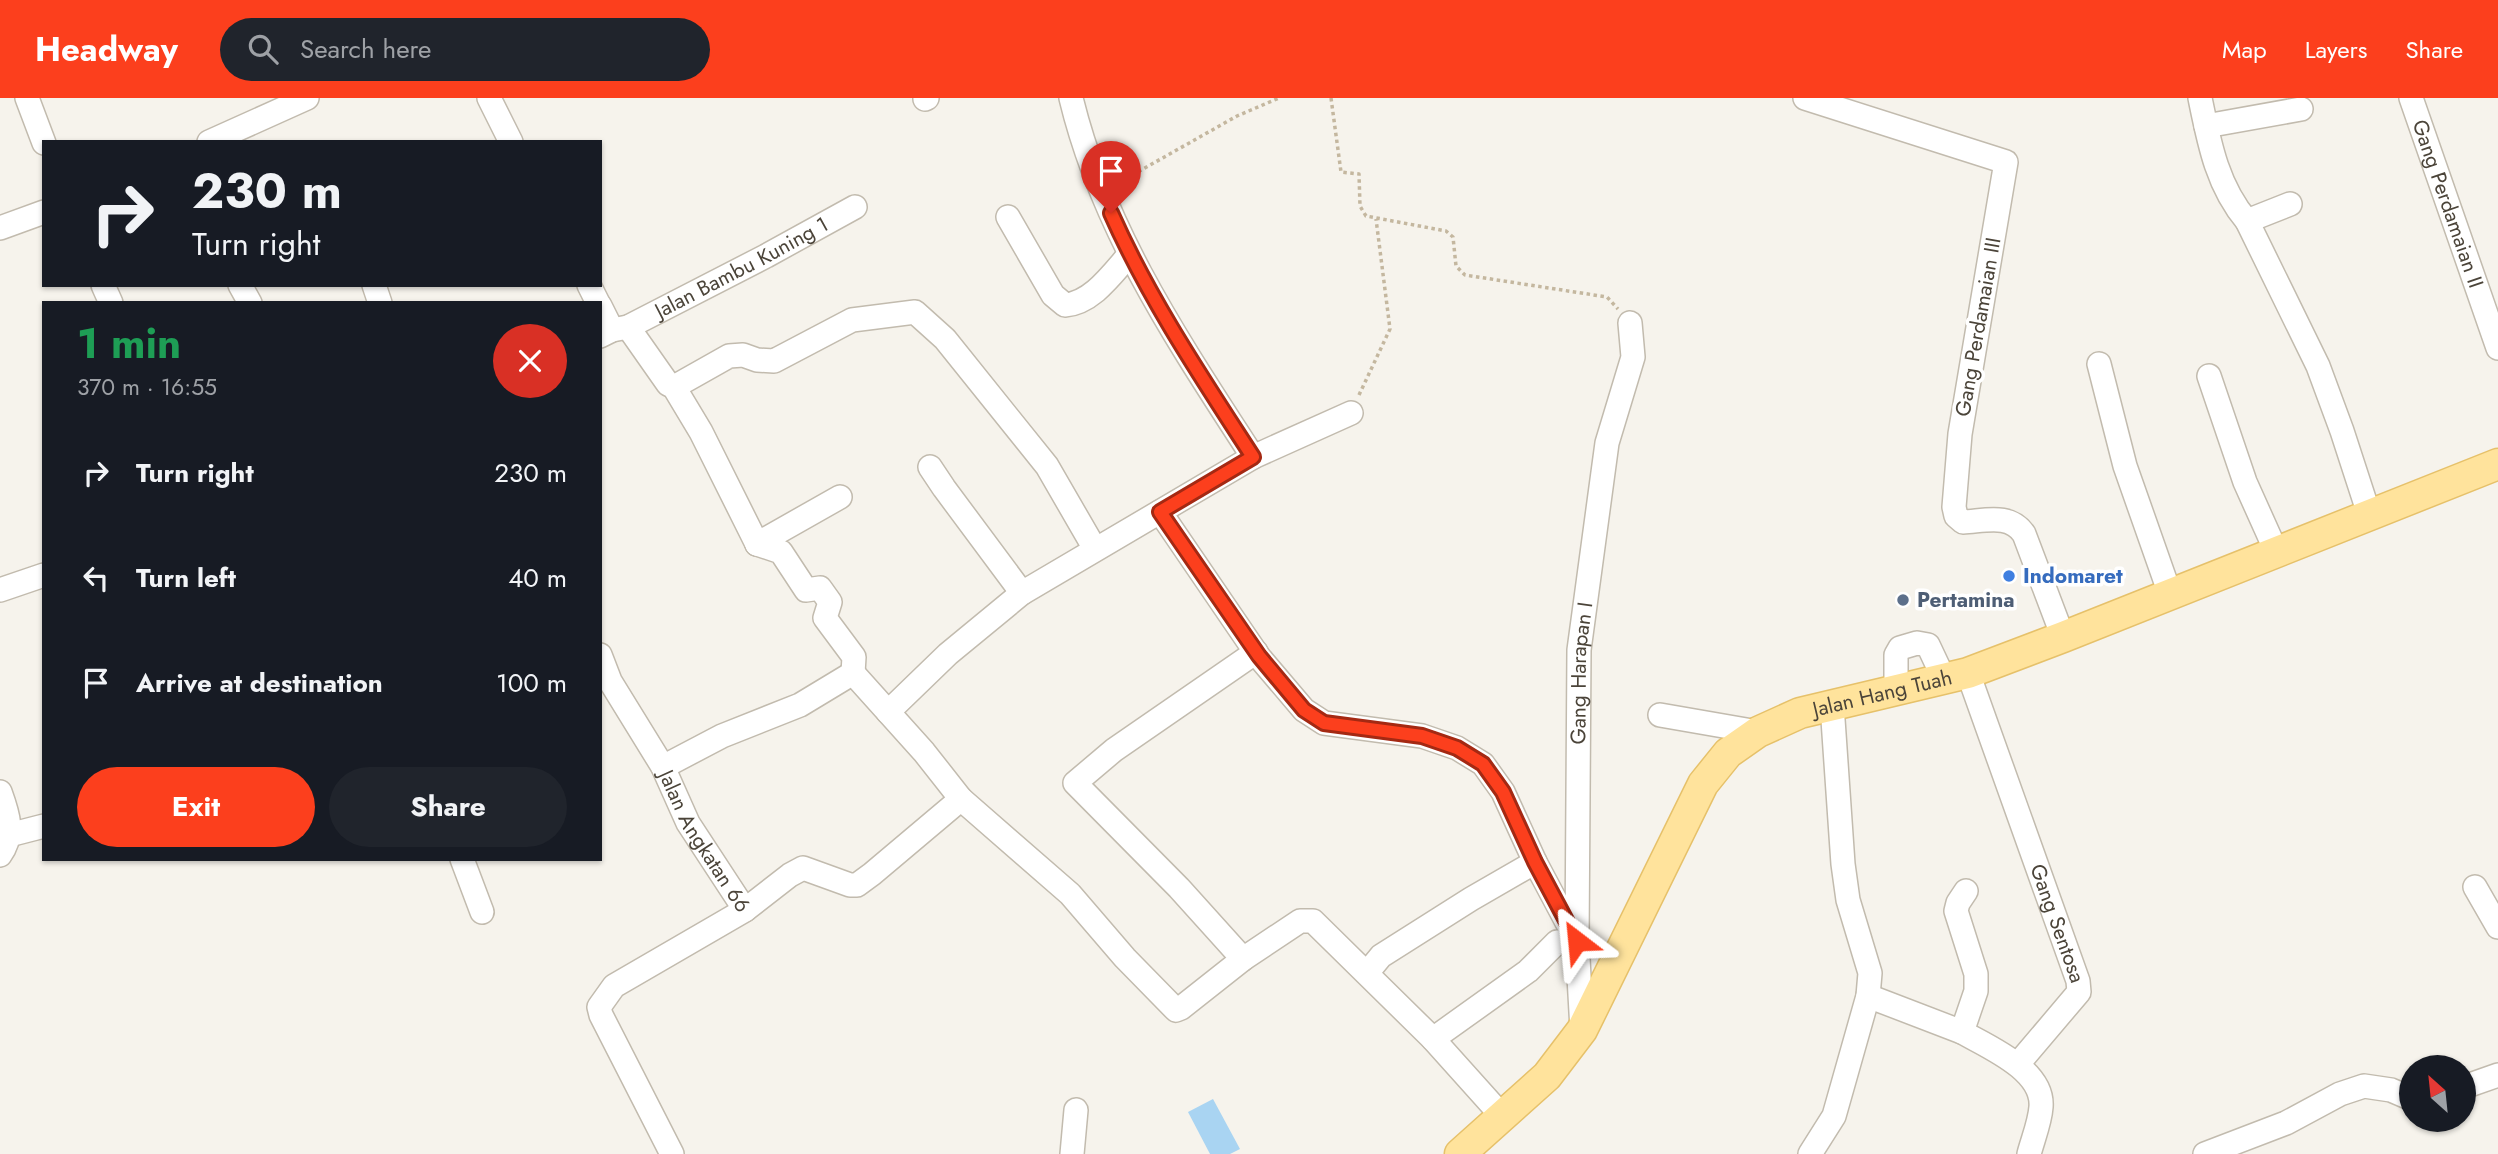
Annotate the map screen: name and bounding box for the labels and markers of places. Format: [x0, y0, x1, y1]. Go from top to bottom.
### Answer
pin [1081, 141, 1141, 213]
place label: Indomaret [2023, 561, 2123, 591]
marker: Indomaret [2001, 568, 2017, 584]
place label: Pertamina [1917, 585, 2015, 615]
marker: Pertamina [1895, 592, 1911, 608]

